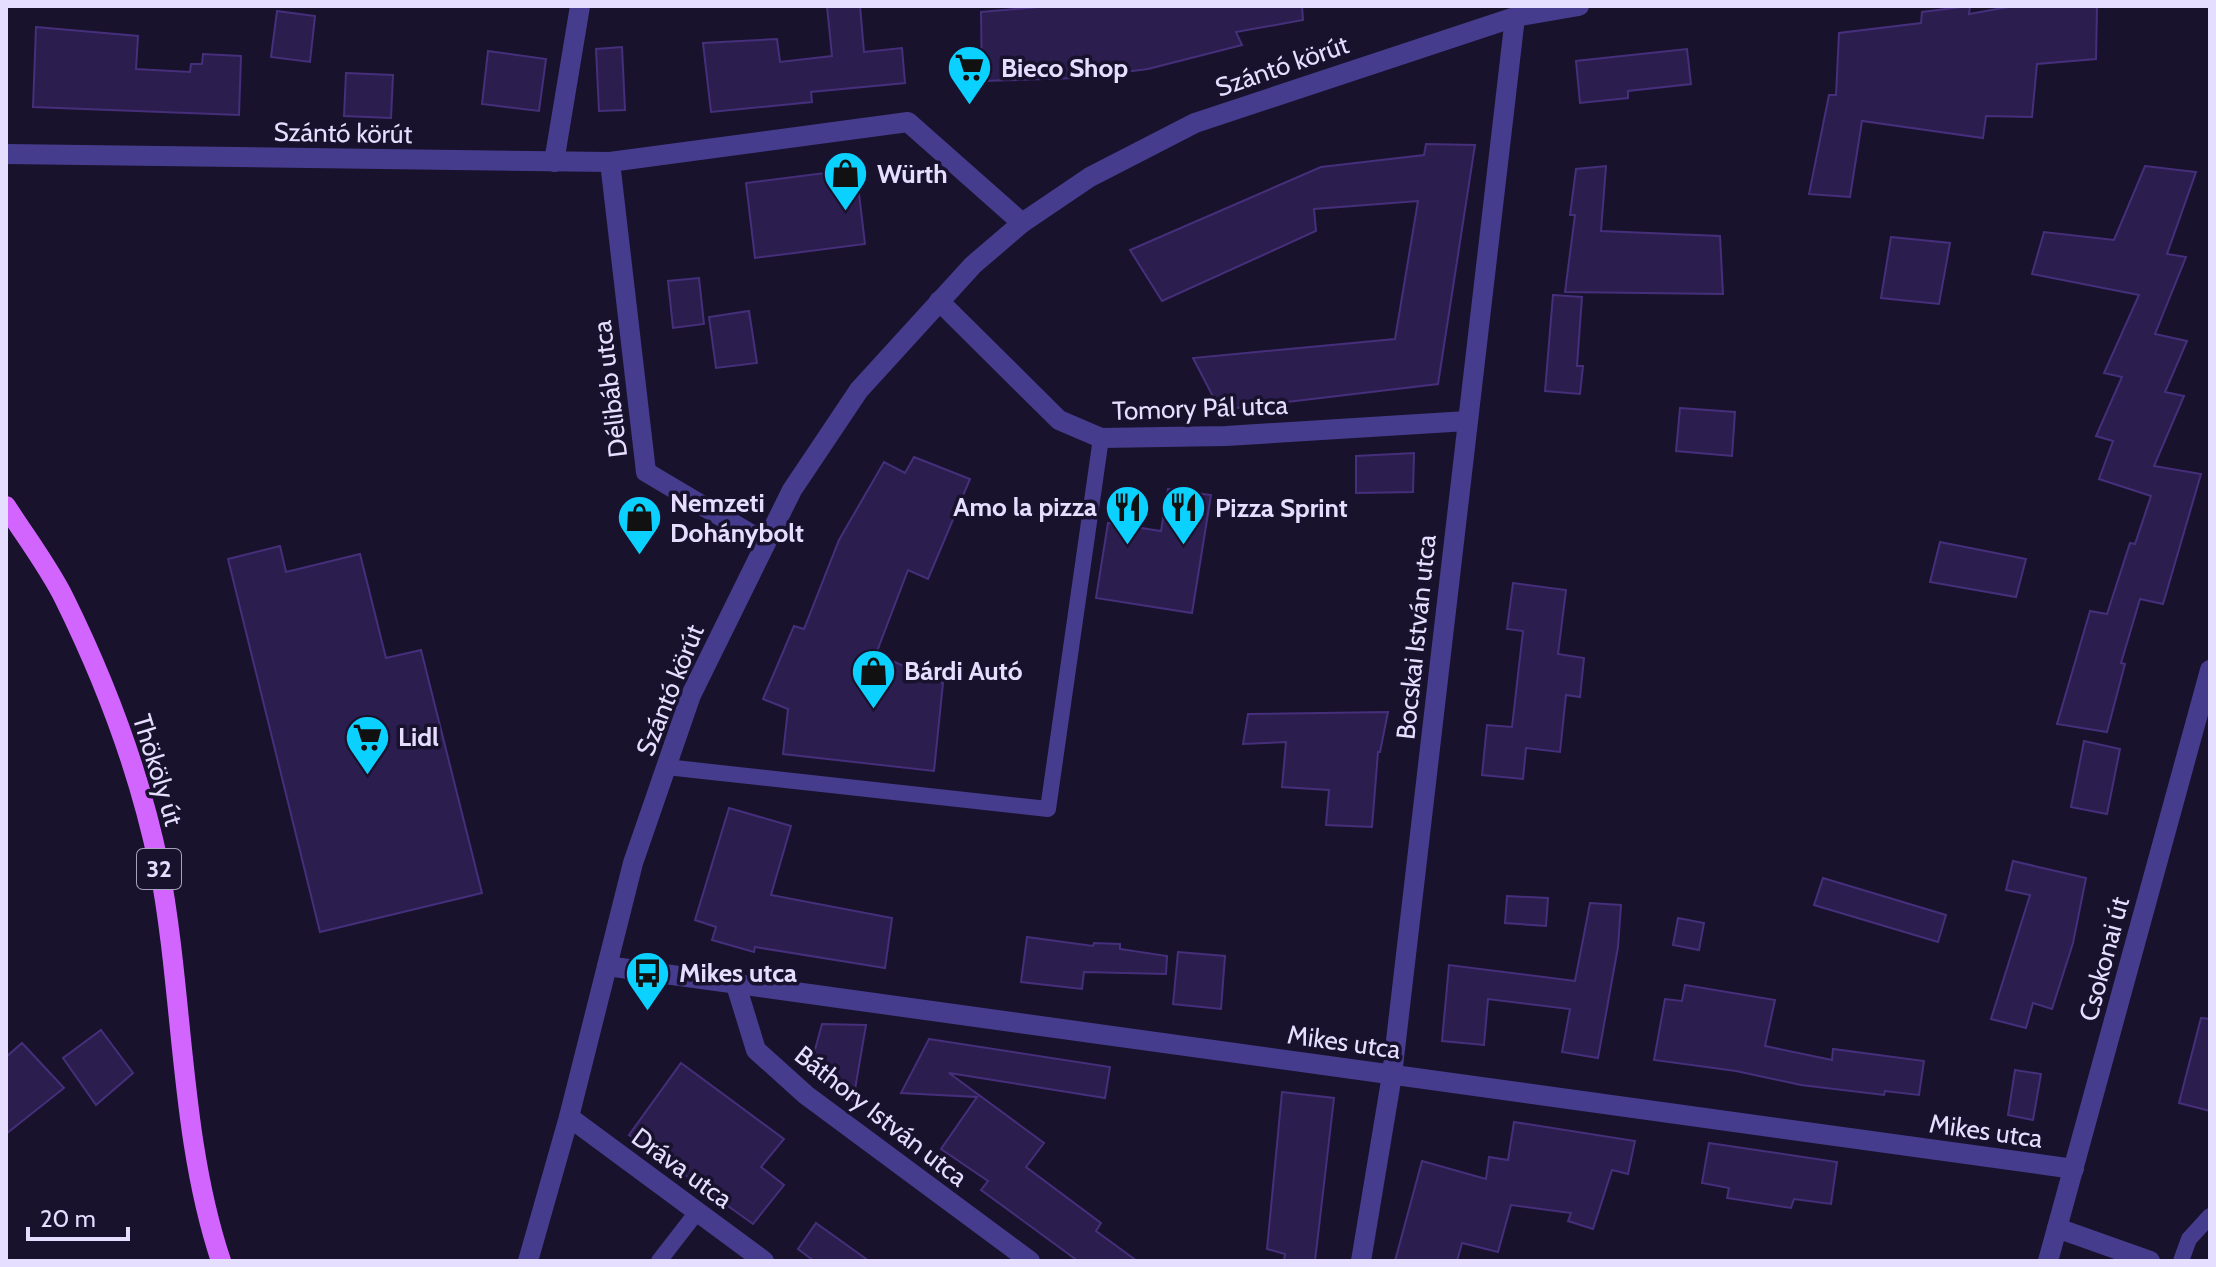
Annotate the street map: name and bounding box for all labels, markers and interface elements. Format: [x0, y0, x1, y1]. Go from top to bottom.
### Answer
street label: Szántó körút [1211, 28, 1353, 104]
supermarket icon: Bieco Shop [946, 44, 994, 107]
place label: Bieco Shop [1001, 52, 1128, 84]
street label: Szántó körút [273, 116, 413, 150]
shop icon: Würth [822, 150, 870, 213]
place label: Würth [877, 158, 948, 190]
street label: Délibáb utca [586, 318, 634, 459]
street label: Tomory Pál utca [1112, 389, 1289, 427]
restaurant icon: Amo la pizza [1104, 483, 1152, 546]
restaurant icon: Pizza Sprint [1160, 484, 1208, 547]
place label: Nemzeti Dohánybolt [670, 487, 804, 549]
place label: Amo la pizza [953, 491, 1097, 523]
place label: Pizza Sprint [1215, 492, 1348, 524]
shop icon: Nemzeti Dohánybolt [615, 494, 663, 557]
street label: Bocskai István utca [1389, 533, 1443, 741]
street label: Szántó körút [629, 619, 711, 760]
shop icon: Bárdi Autó [849, 647, 897, 710]
place label: Bárdi Autó [904, 655, 1023, 687]
street label: Thököly út [126, 710, 190, 830]
supermarket icon: Lidl [343, 713, 391, 776]
place label: Lidl [398, 721, 439, 753]
road number: 32 [137, 849, 181, 889]
street label: Csokonai út [2072, 893, 2136, 1025]
bus stop icon: Mikes utca [624, 949, 672, 1012]
place label: Mikes utca [679, 957, 797, 989]
street label: Mikes utca [1285, 1018, 1403, 1066]
street label: Báthory István utca [788, 1039, 974, 1194]
street label: Mikes utca [1927, 1107, 2045, 1155]
street label: Dráva utca [626, 1121, 739, 1215]
scale bar [28, 1191, 128, 1241]
text: 20 m [40, 1204, 96, 1233]

